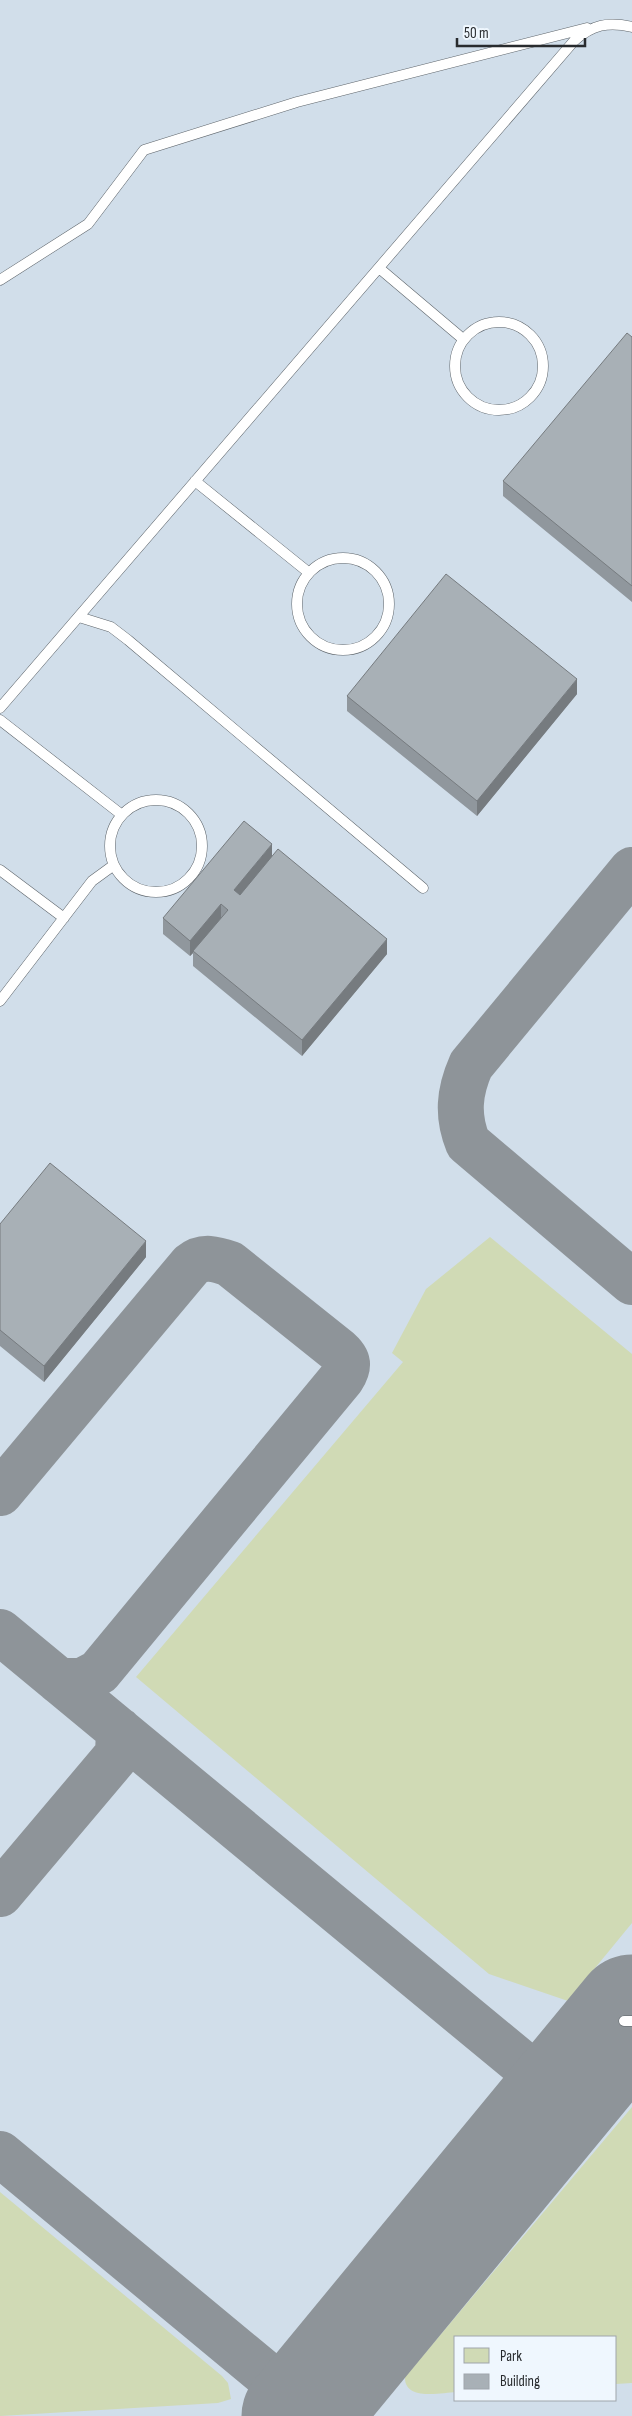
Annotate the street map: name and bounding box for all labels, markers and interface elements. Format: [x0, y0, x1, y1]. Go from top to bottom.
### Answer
scale bar [457, 15, 584, 47]
text: 50 m [464, 24, 489, 43]
legend [454, 2336, 617, 2401]
text: Park [500, 2347, 522, 2366]
text: Building [500, 2372, 540, 2391]

